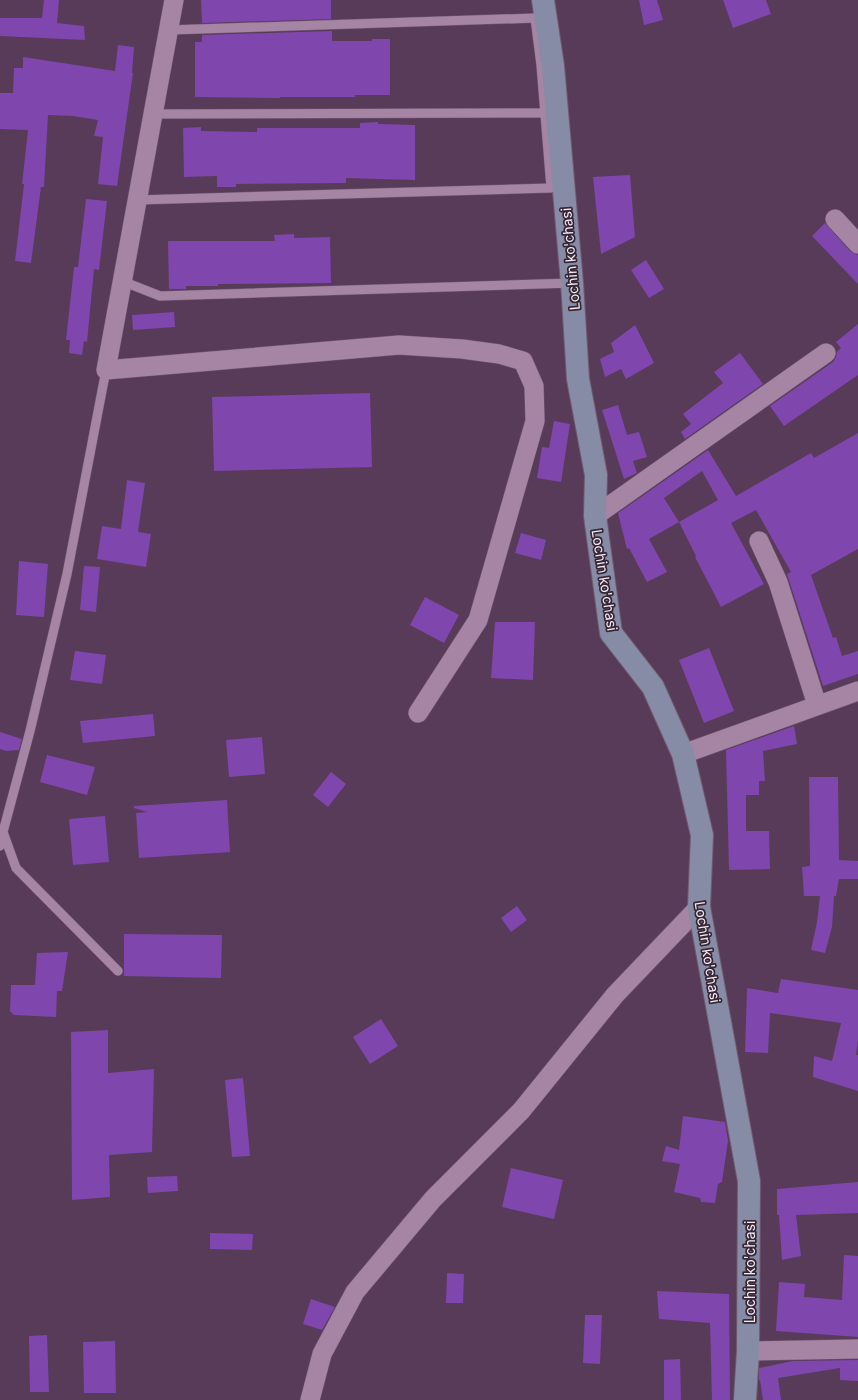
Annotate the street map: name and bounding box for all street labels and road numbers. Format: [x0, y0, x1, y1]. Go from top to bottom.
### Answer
street label: Lochin ko'chasi [557, 207, 583, 311]
street label: Lochin ko'chasi [589, 528, 621, 632]
street label: Lochin ko'chasi [692, 900, 724, 1004]
street label: Lochin ko'chasi [741, 1221, 758, 1323]

